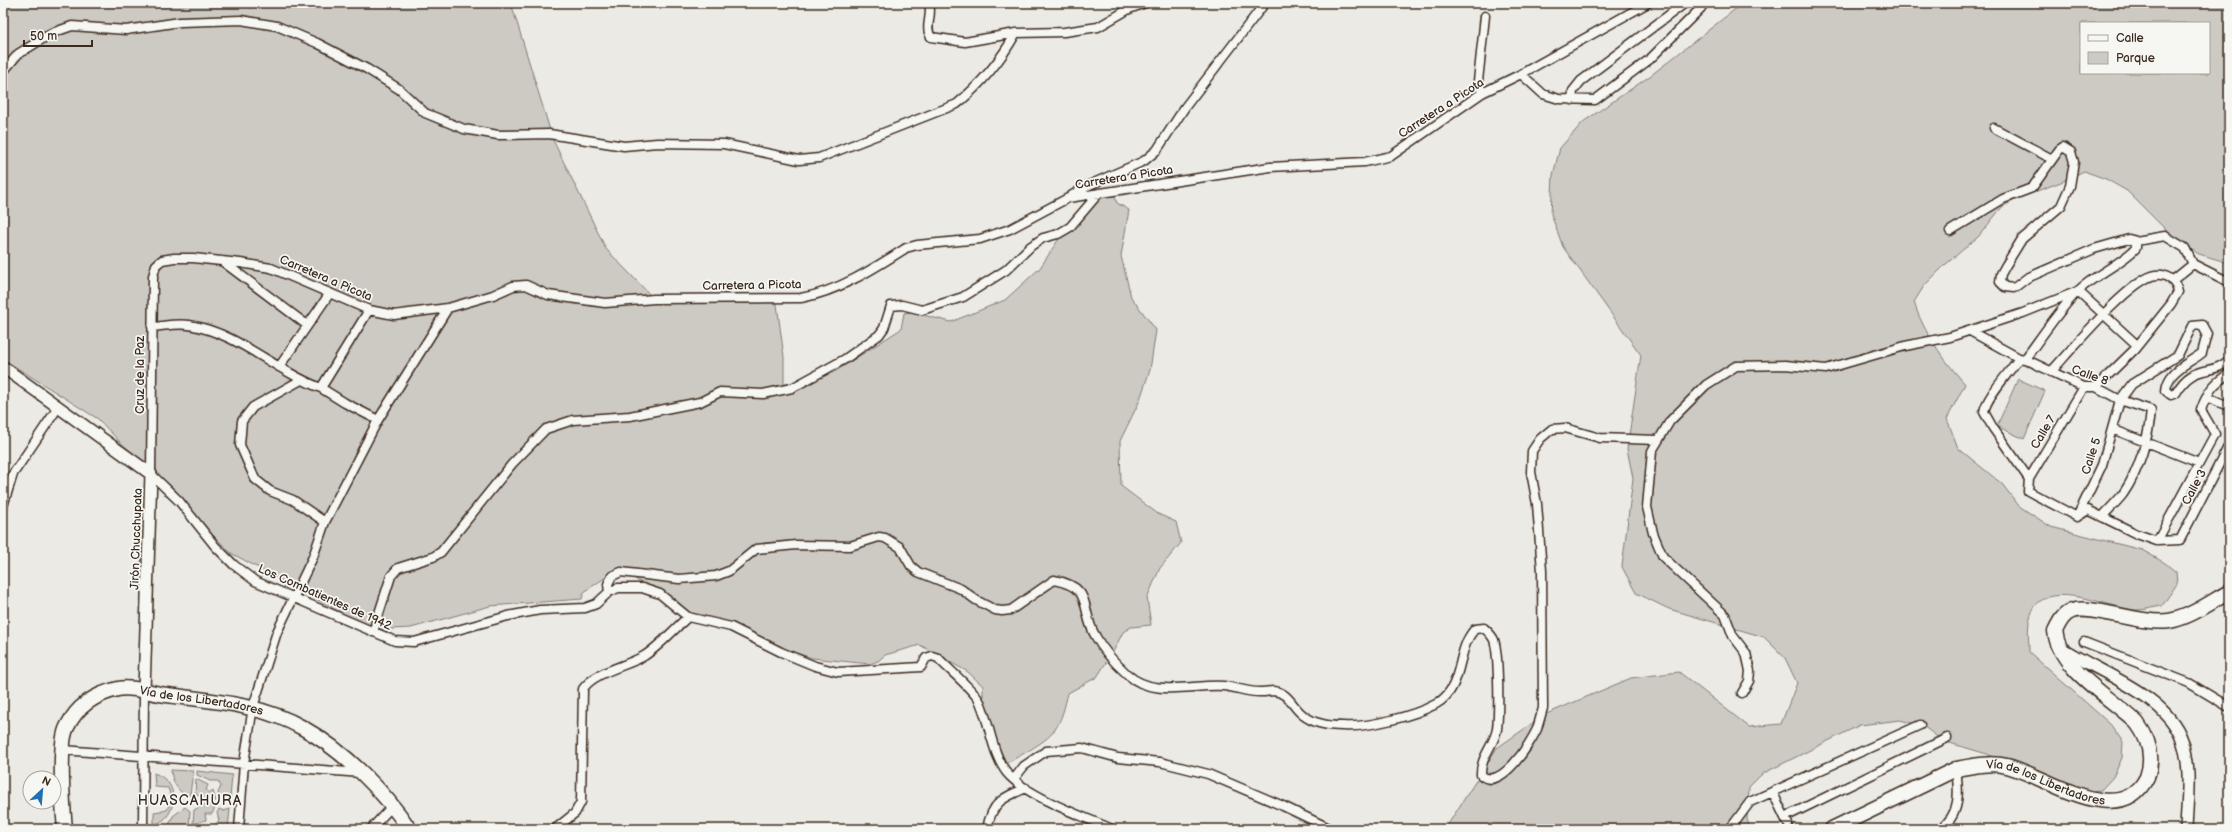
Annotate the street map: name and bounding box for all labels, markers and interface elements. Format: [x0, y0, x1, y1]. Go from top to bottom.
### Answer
scale bar [24, 22, 92, 48]
legend [2080, 22, 2210, 74]
text: 50 m [30, 29, 57, 44]
text: Calle [2116, 31, 2144, 46]
text: Parque [2116, 51, 2155, 66]
street label: Carretera a Picota [1396, 75, 1487, 142]
street label: Carretera a Picota [1074, 162, 1174, 193]
street label: Carretera a Picota [277, 252, 374, 305]
street label: Carretera a Picota [702, 277, 802, 294]
street label: Cruz de la Paz [133, 336, 148, 414]
street label: Calle 8 [2069, 362, 2110, 389]
street label: Calle 7 [2028, 413, 2059, 452]
street label: Calle 5 [2078, 436, 2104, 476]
street label: Calle 3 [2179, 467, 2210, 508]
street label: Jirón Chucchupata [127, 488, 146, 590]
street label: Los Combatientes de 1942 [256, 561, 394, 634]
street label: Vía de los Libertadores [138, 683, 265, 719]
street label: Vía de los Libertadores [1986, 757, 2106, 809]
north arrow [22, 770, 62, 810]
text: N [40, 774, 53, 789]
district label: HUASCAHURA [138, 792, 242, 809]

